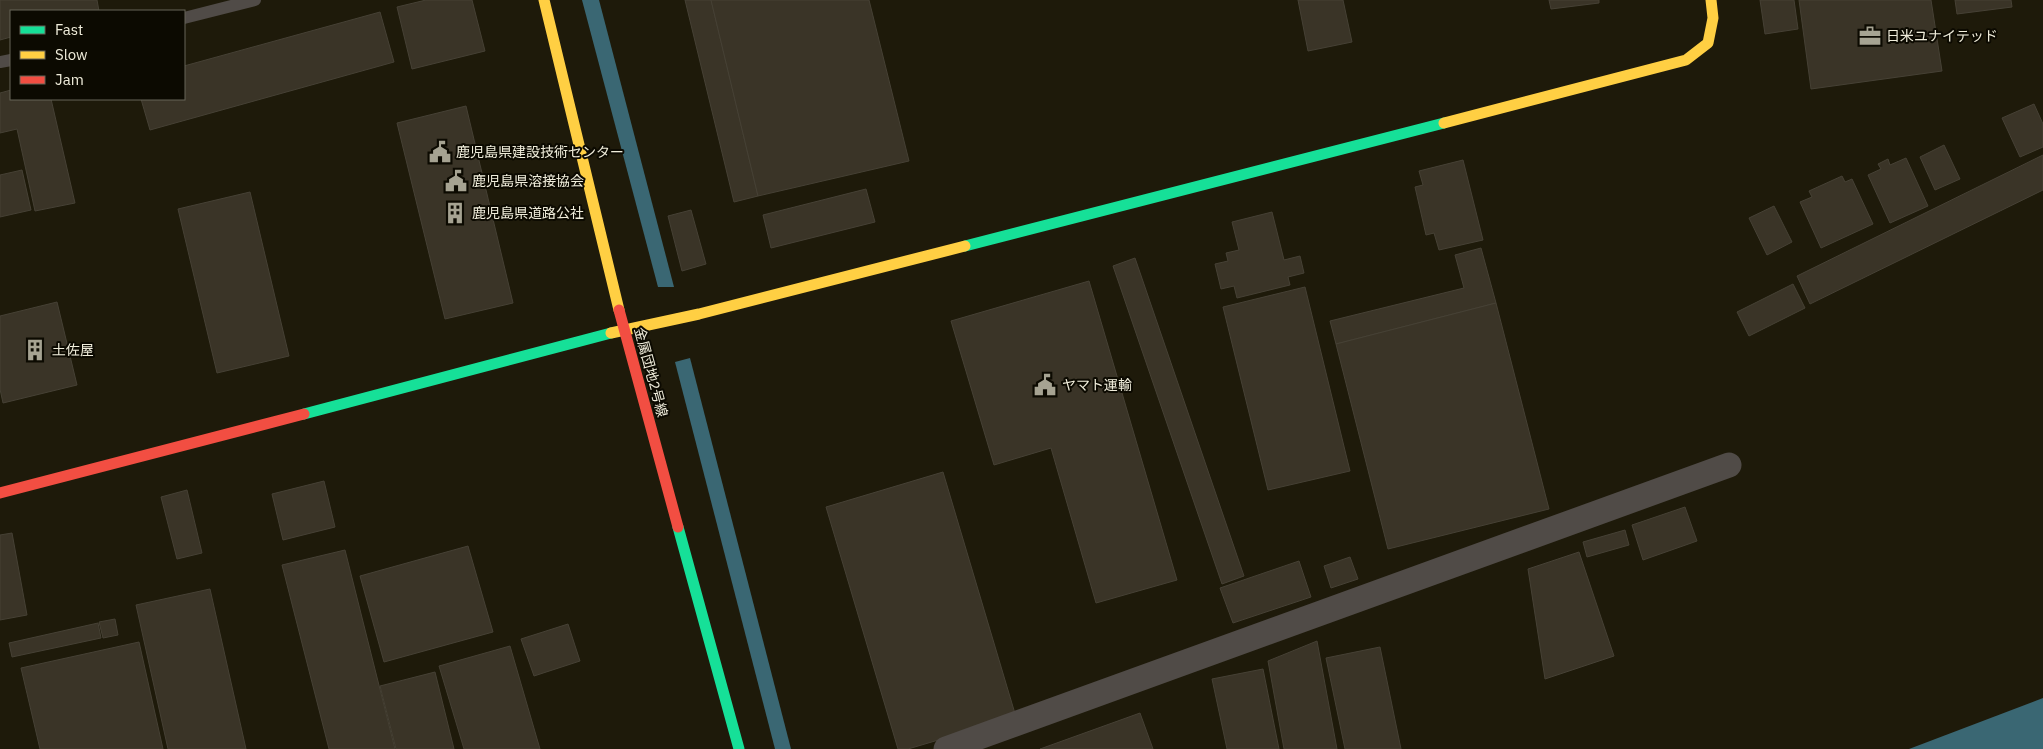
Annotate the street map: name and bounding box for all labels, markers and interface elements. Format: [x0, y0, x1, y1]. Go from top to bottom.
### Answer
legend [10, 10, 185, 100]
text: Fast [55, 20, 83, 39]
office icon: 日米ユナイテッド [1857, 23, 1883, 49]
place label: 日米ユナイテッド [1886, 27, 1998, 45]
text: Slow [55, 45, 88, 64]
text: Jam [55, 70, 84, 89]
public building icon: 鹿児島県建設技術センター [427, 139, 453, 165]
place label: 鹿児島県建設技術センター [456, 143, 624, 161]
public building icon: 鹿児島県溶接協会 [443, 168, 469, 194]
place label: 鹿児島県溶接協会 [472, 172, 584, 190]
building icon: 鹿児島県道路公社 [442, 200, 468, 226]
place label: 鹿児島県道路公社 [472, 204, 584, 222]
street label: 金属団地2号線 [630, 325, 672, 419]
building icon: 土佐屋 [22, 337, 48, 363]
place label: 土佐屋 [52, 341, 94, 359]
public building icon: ヤマト運輸 [1032, 372, 1058, 398]
place label: ヤマト運輸 [1062, 376, 1132, 394]

